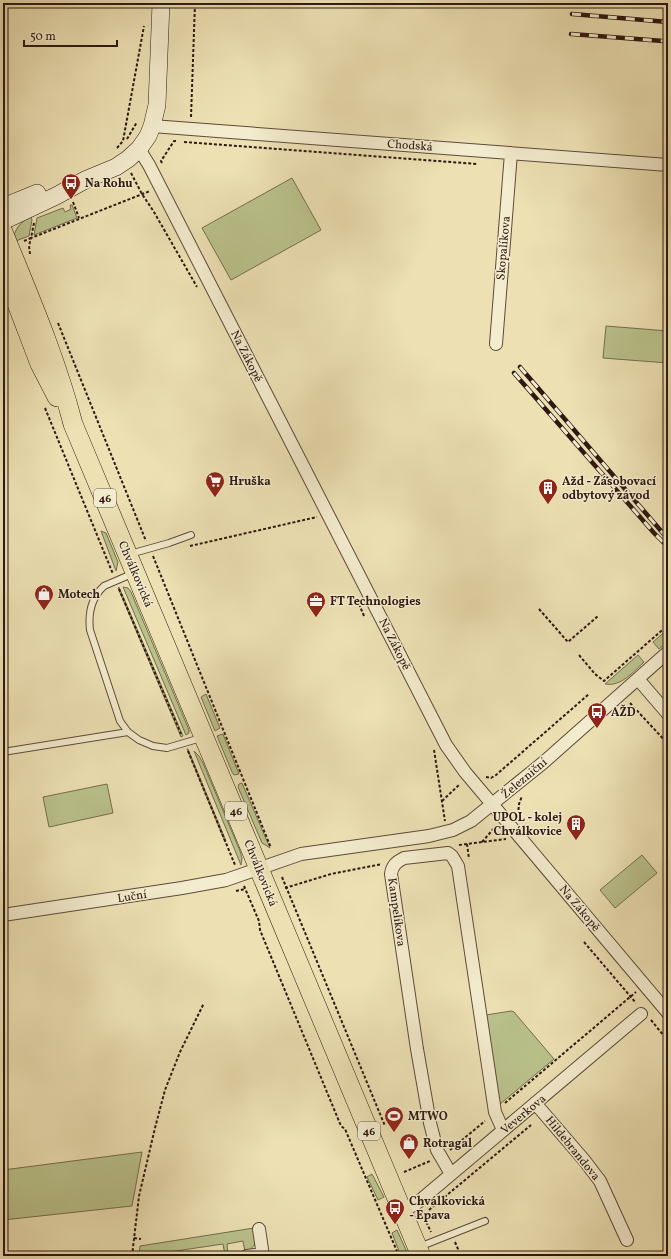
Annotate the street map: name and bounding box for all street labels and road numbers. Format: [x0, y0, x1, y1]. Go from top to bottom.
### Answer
street label: Chodská [387, 136, 433, 156]
street label: Skopalíkova [493, 215, 515, 281]
street label: Na Zákopě [226, 328, 266, 385]
road number: 46 [94, 489, 116, 507]
street label: Chválkovická [114, 539, 156, 610]
street label: Na Zákopě [374, 616, 414, 673]
street label: Železniční [498, 754, 551, 803]
road number: 46 [225, 802, 247, 820]
street label: Chválkovická [239, 838, 281, 909]
street label: Kampelíkova [383, 877, 409, 948]
street label: Na Zákopě [555, 882, 604, 936]
street label: Luční [116, 887, 148, 907]
street label: Veverkova [498, 1091, 550, 1138]
street label: Hildebrandova [541, 1113, 603, 1184]
road number: 46 [358, 1122, 380, 1140]

